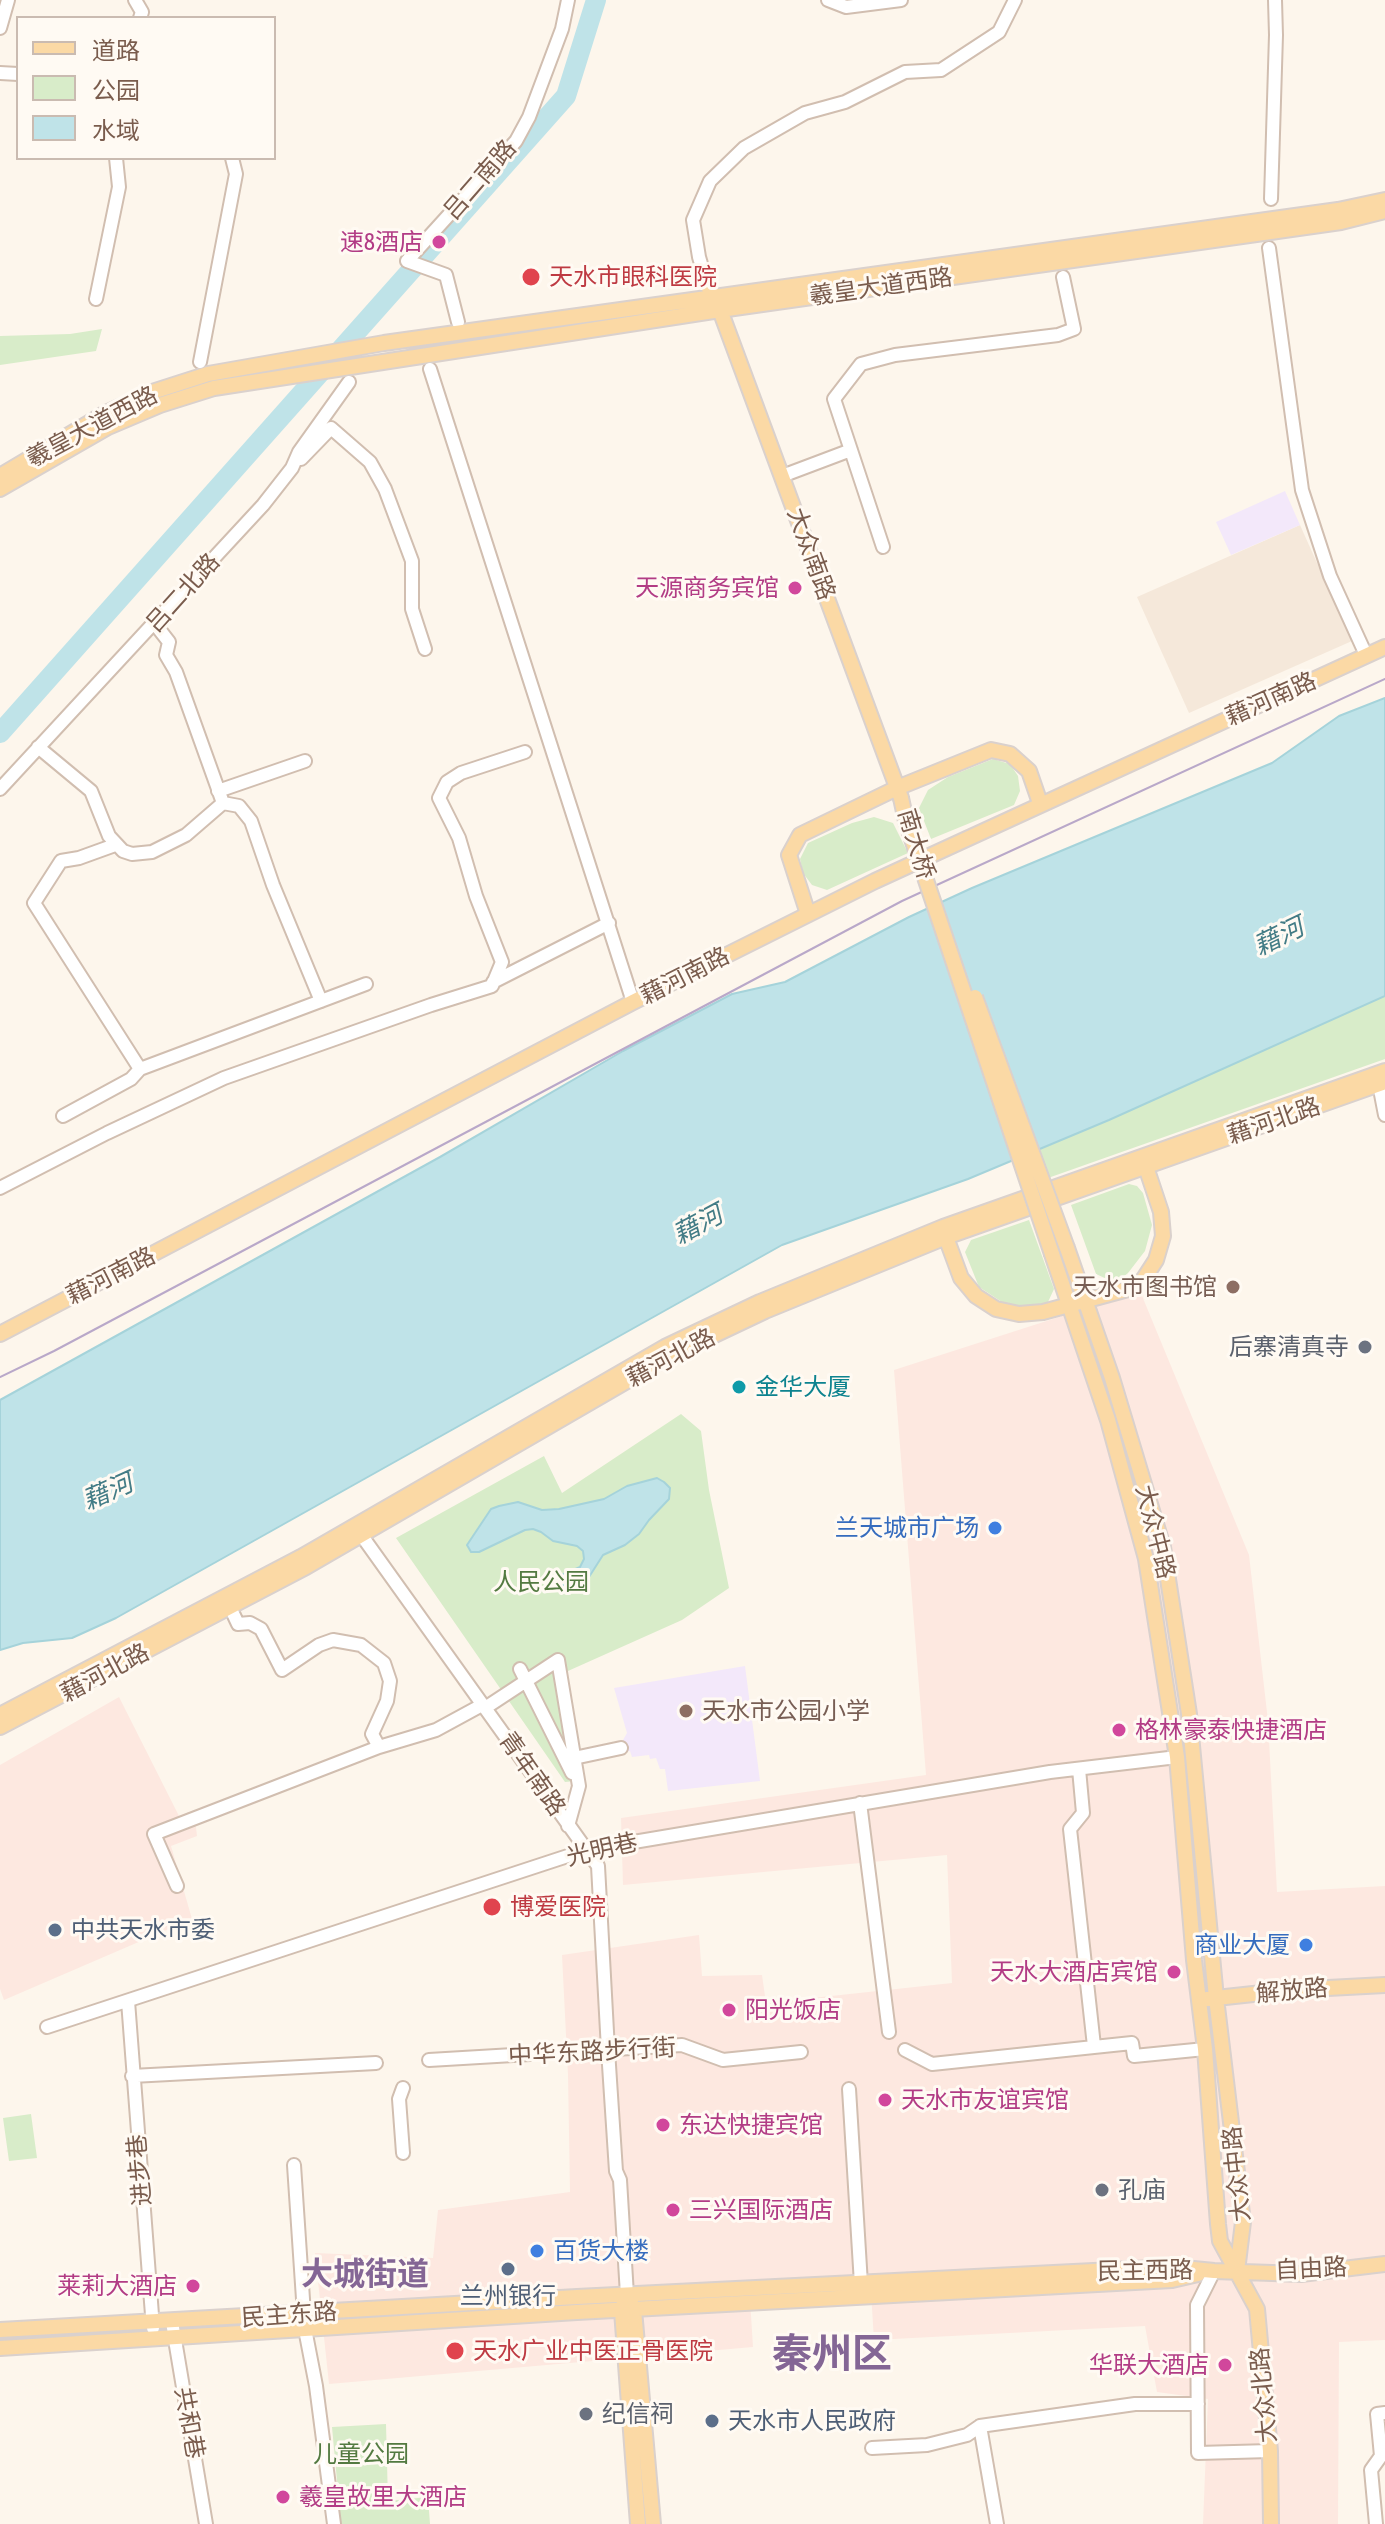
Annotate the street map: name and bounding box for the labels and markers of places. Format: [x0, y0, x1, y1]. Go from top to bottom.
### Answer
place label: 速8酒店 [340, 228, 423, 256]
marker: 速8酒店 [430, 233, 448, 251]
place label: 天水市眼科医院 [549, 263, 717, 291]
marker: 天水市眼科医院 [520, 266, 542, 288]
place label: 天源商务宾馆 [635, 574, 779, 602]
marker: 天源商务宾馆 [786, 579, 804, 597]
place label: 天水市图书馆 [1073, 1273, 1217, 1301]
marker: 天水市图书馆 [1224, 1278, 1242, 1296]
place label: 后寨清真寺 [1229, 1333, 1349, 1361]
marker: 后寨清真寺 [1356, 1338, 1374, 1356]
place label: 金华大厦 [755, 1373, 851, 1401]
marker: 金华大厦 [730, 1378, 748, 1396]
place label: 兰天城市广场 [835, 1514, 979, 1542]
marker: 兰天城市广场 [986, 1519, 1004, 1537]
place label: 天水市公园小学 [702, 1697, 870, 1725]
marker: 天水市公园小学 [677, 1702, 695, 1720]
place label: 格林豪泰快捷酒店 [1135, 1716, 1327, 1744]
marker: 格林豪泰快捷酒店 [1110, 1721, 1128, 1739]
place label: 博爱医院 [510, 1893, 606, 1921]
marker: 博爱医院 [481, 1896, 503, 1918]
place label: 中共天水市委 [71, 1916, 215, 1944]
marker: 中共天水市委 [46, 1921, 64, 1939]
place label: 商业大厦 [1194, 1931, 1290, 1959]
marker: 商业大厦 [1297, 1936, 1315, 1954]
place label: 天水大酒店宾馆 [990, 1958, 1158, 1986]
marker: 天水大酒店宾馆 [1165, 1963, 1183, 1981]
place label: 阳光饭店 [745, 1996, 841, 2024]
marker: 阳光饭店 [720, 2001, 738, 2019]
place label: 天水市友谊宾馆 [901, 2086, 1069, 2114]
marker: 天水市友谊宾馆 [876, 2091, 894, 2109]
place label: 东达快捷宾馆 [679, 2111, 823, 2139]
marker: 东达快捷宾馆 [654, 2116, 672, 2134]
place label: 孔庙 [1118, 2176, 1166, 2204]
marker: 孔庙 [1093, 2181, 1111, 2199]
place label: 三兴国际酒店 [689, 2196, 833, 2224]
marker: 三兴国际酒店 [664, 2201, 682, 2219]
place label: 百货大楼 [553, 2237, 649, 2265]
marker: 百货大楼 [528, 2242, 546, 2260]
marker: 兰州银行 [499, 2260, 517, 2278]
place label: 莱莉大酒店 [57, 2272, 177, 2300]
marker: 莱莉大酒店 [184, 2277, 202, 2295]
place label: 兰州银行 [460, 2282, 556, 2310]
place label: 天水广业中医正骨医院 [473, 2337, 713, 2365]
marker: 天水广业中医正骨医院 [444, 2340, 466, 2362]
place label: 华联大酒店 [1089, 2351, 1209, 2379]
marker: 华联大酒店 [1216, 2356, 1234, 2374]
place label: 纪信祠 [602, 2400, 674, 2428]
marker: 纪信祠 [577, 2405, 595, 2423]
place label: 天水市人民政府 [728, 2407, 896, 2435]
marker: 天水市人民政府 [703, 2412, 721, 2430]
place label: 羲皇故里大酒店 [299, 2483, 467, 2511]
marker: 羲皇故里大酒店 [274, 2488, 292, 2506]

